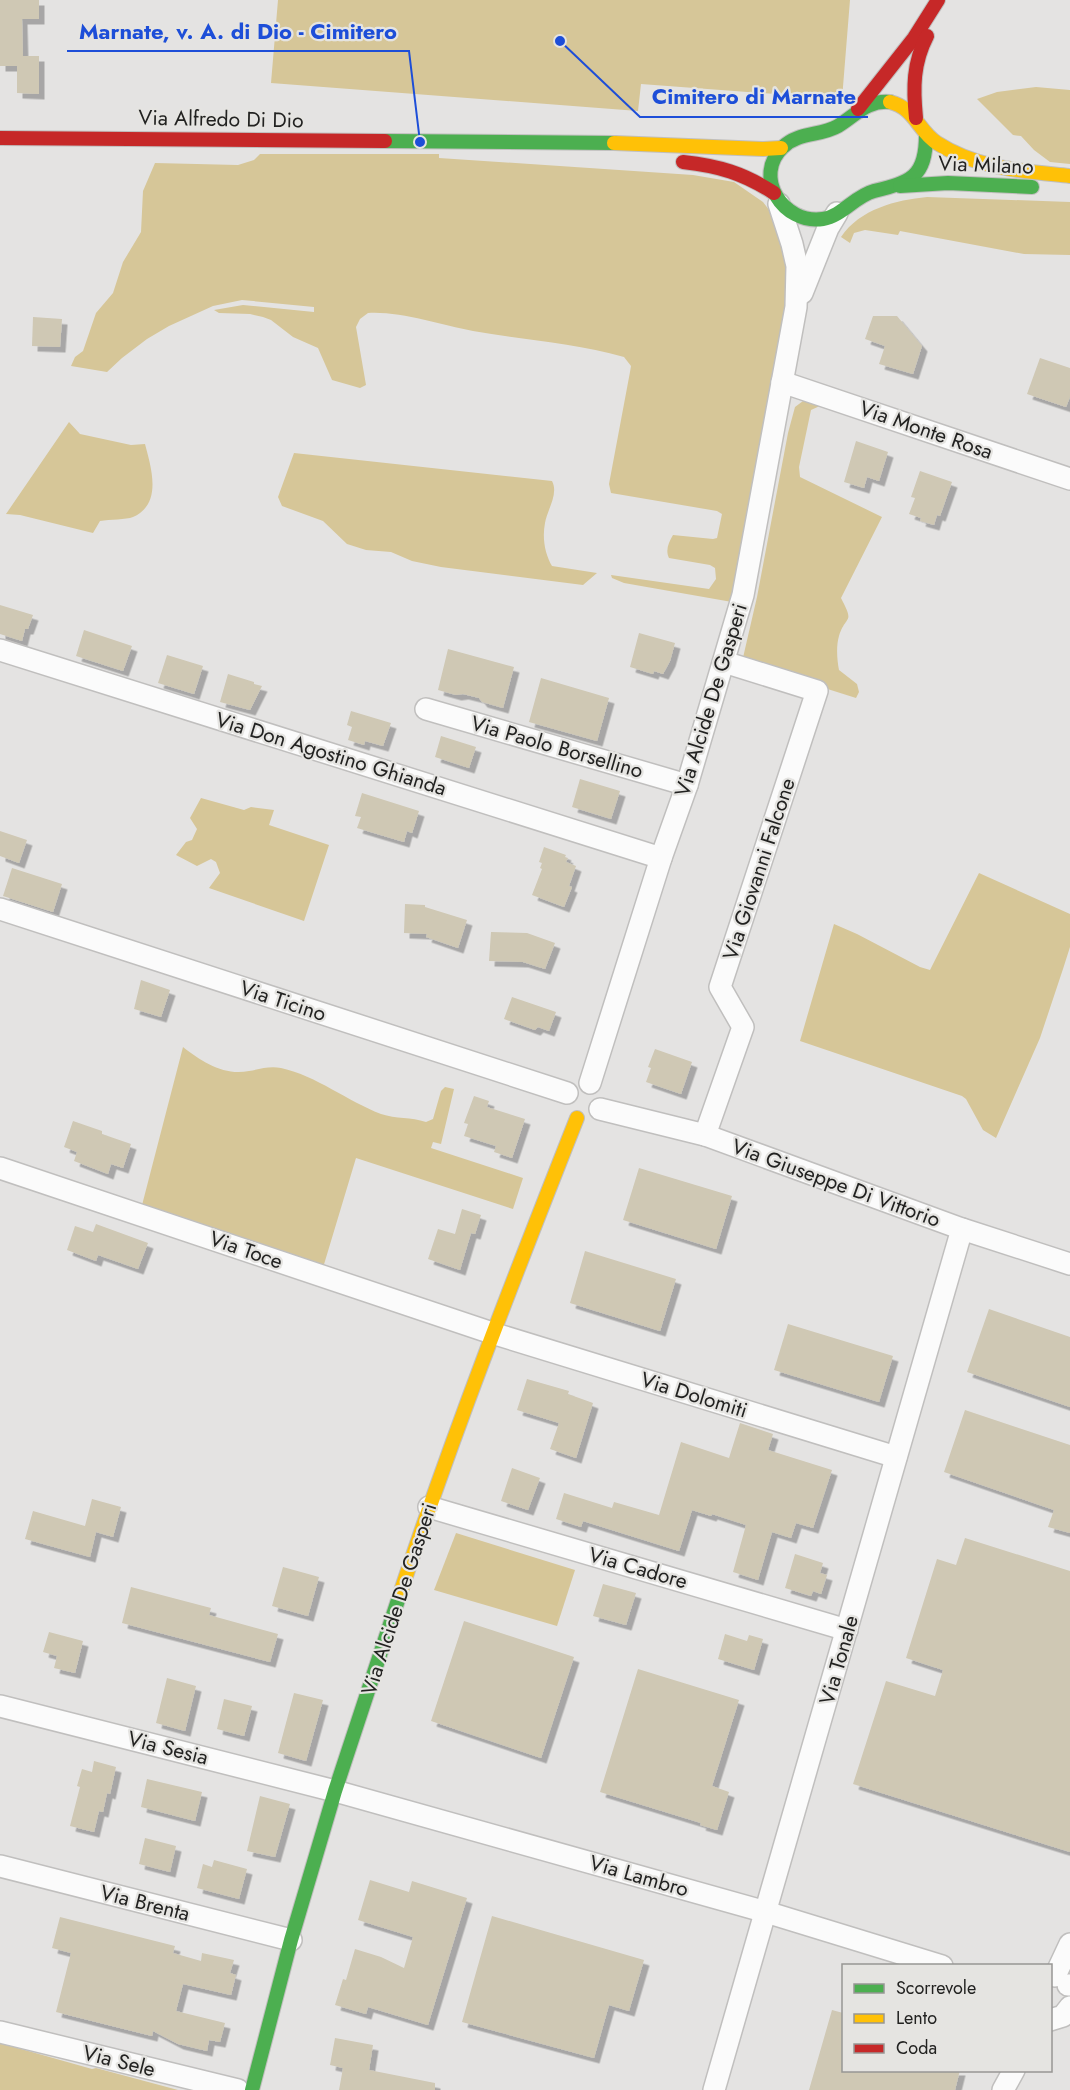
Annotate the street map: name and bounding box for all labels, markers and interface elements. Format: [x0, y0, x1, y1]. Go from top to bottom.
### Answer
callout: Marnate, v. A. di Dio - Cimitero [67, 11, 409, 51]
text: Marnate, v. A. di Dio - Cimitero [79, 15, 397, 47]
callout: Cimitero di Marnate [640, 77, 868, 117]
text: Cimitero di Marnate [652, 80, 856, 112]
street label: Via Alfredo Di Dio [138, 103, 304, 135]
street label: Via Milano [938, 148, 1034, 182]
street label: Via Monte Rosa [855, 393, 997, 467]
street label: Via Alcide De Gasperi [667, 600, 755, 800]
street label: Via Don Agostino Ghianda [212, 705, 450, 803]
street label: Via Paolo Borsellino [467, 708, 647, 786]
street label: Via Giovanni Falcone [715, 774, 803, 964]
street label: Via Ticino [236, 973, 330, 1029]
street label: Via Giuseppe Di Vittorio [728, 1131, 944, 1235]
street label: Via Toce [205, 1223, 287, 1277]
street label: Via Dolomiti [637, 1365, 751, 1425]
street label: Via Alcide De Gasperi [354, 1499, 444, 1699]
street label: Via Cadore [585, 1540, 691, 1596]
street label: Via Tonale [812, 1612, 866, 1708]
street label: Via Sesia [125, 1724, 211, 1772]
street label: Via Lambro [586, 1848, 692, 1904]
street label: Via Brenta [97, 1877, 193, 1929]
legend [842, 1964, 1052, 2072]
text: Scorrevole [896, 1975, 976, 2001]
text: Lento [896, 2005, 937, 2031]
text: Coda [896, 2035, 937, 2061]
street label: Via Sele [80, 2038, 159, 2085]

